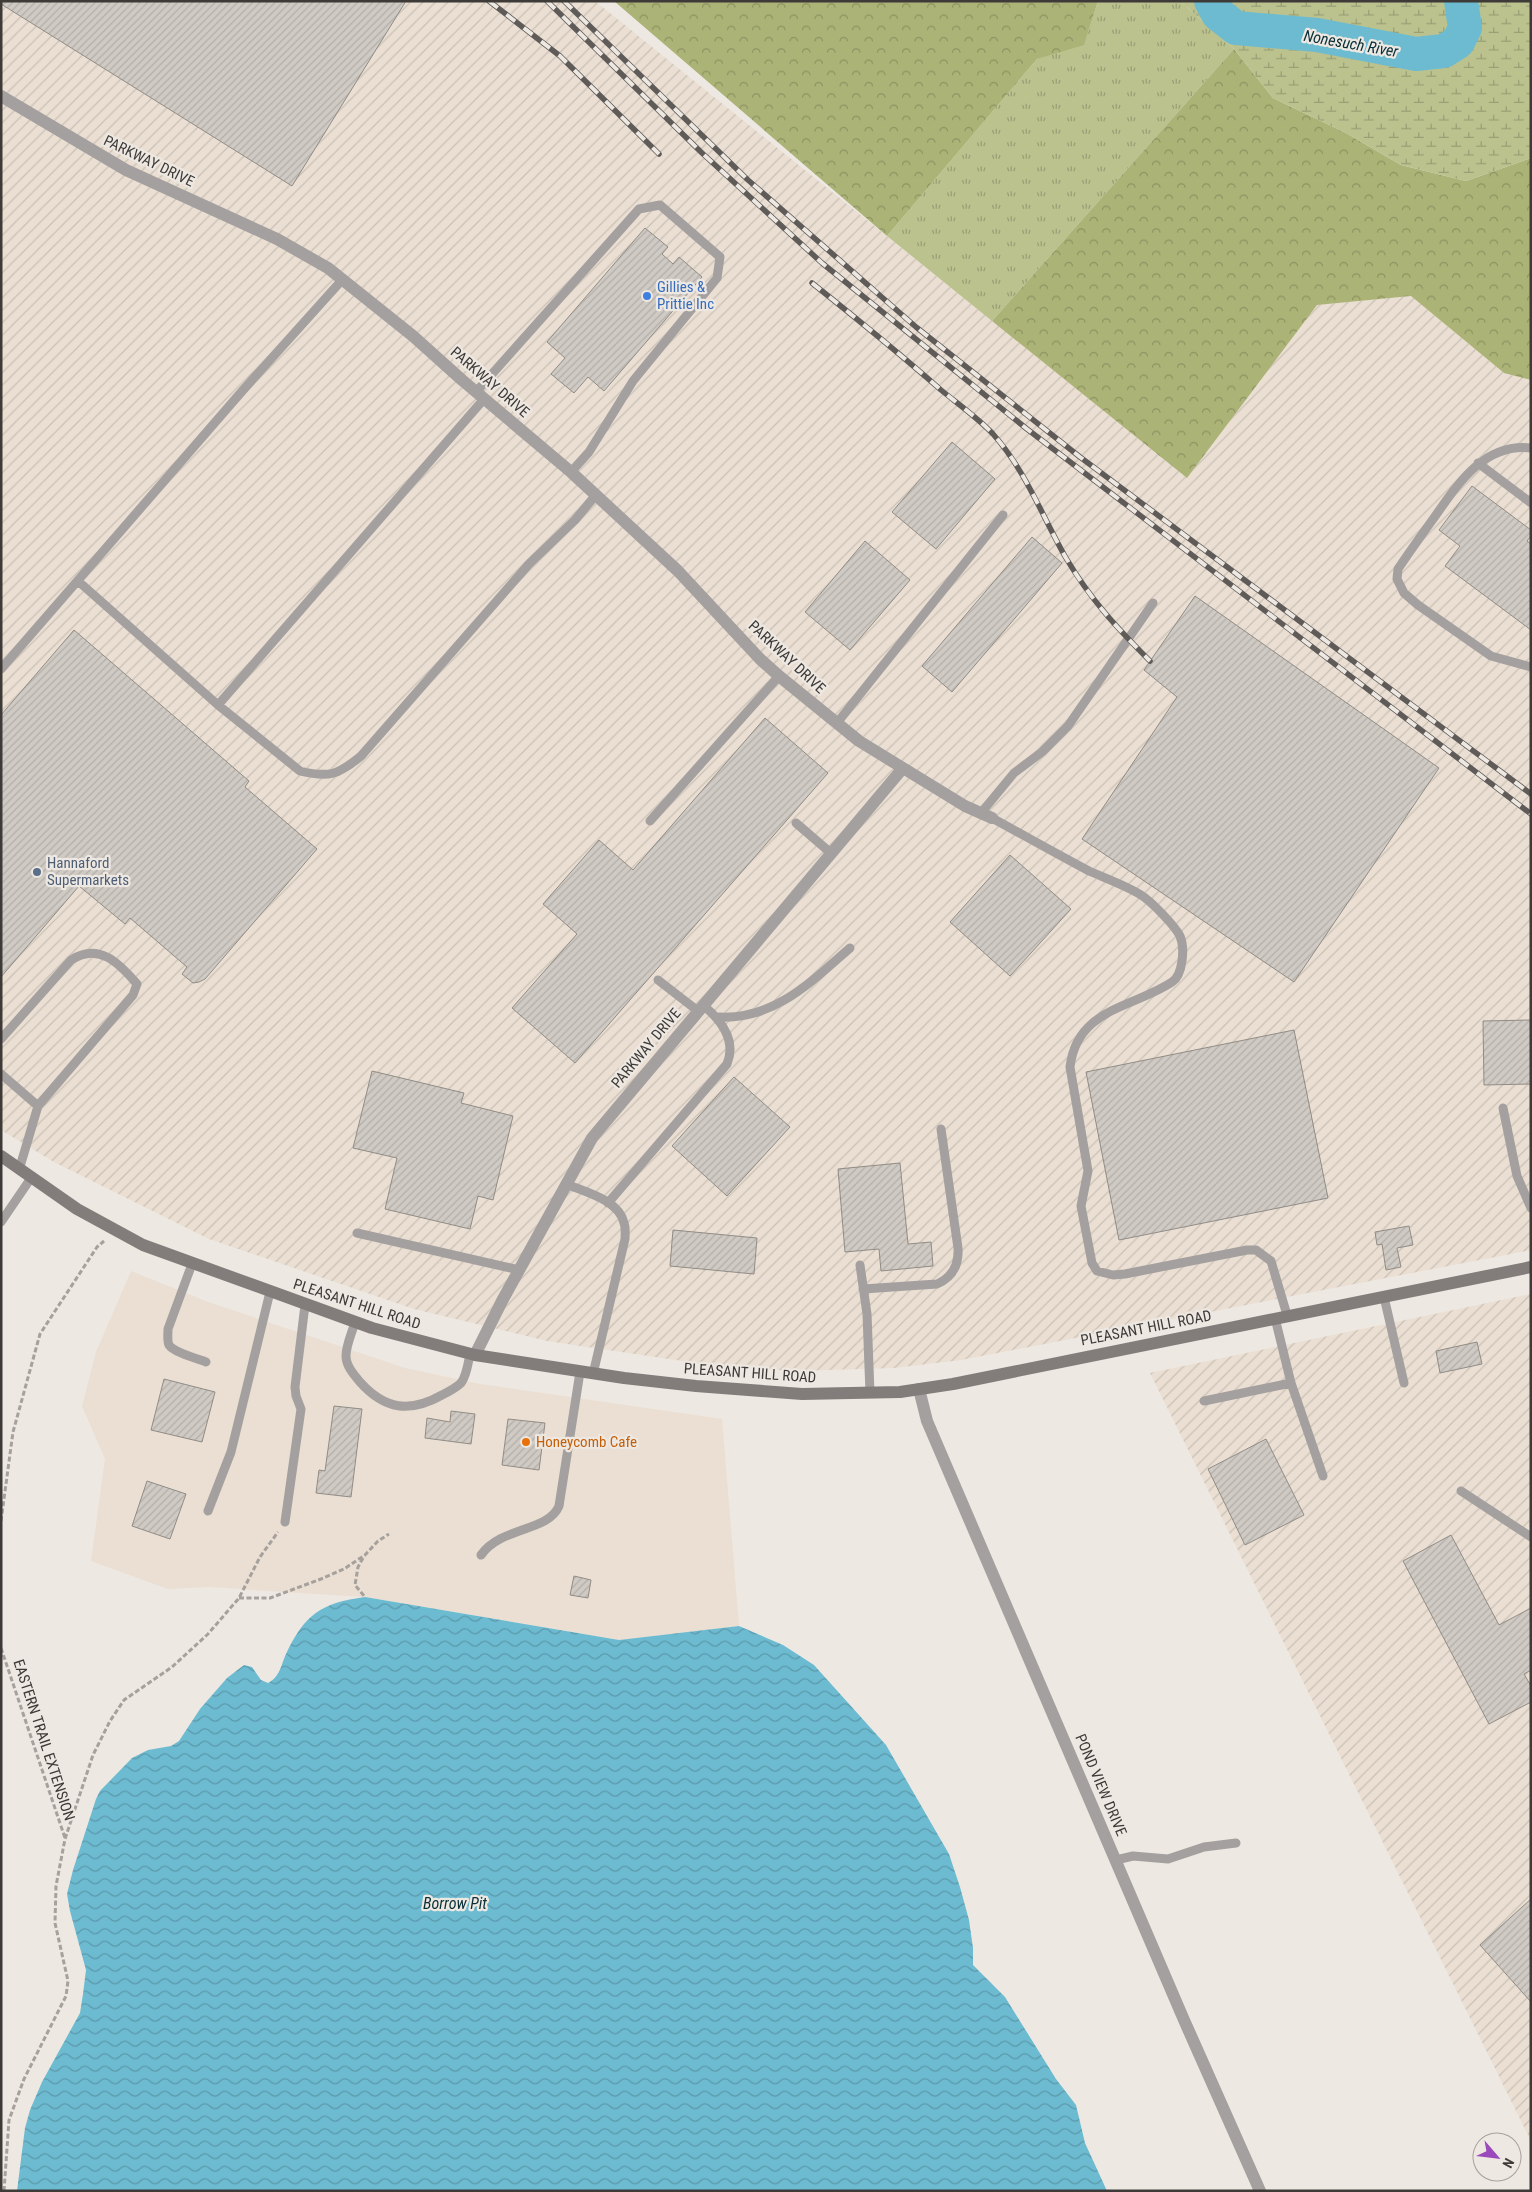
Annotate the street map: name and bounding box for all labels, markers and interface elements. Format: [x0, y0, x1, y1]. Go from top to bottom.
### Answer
water label: Nonesuch River [1302, 26, 1401, 61]
street label: PARKWAY DRIVE [101, 131, 197, 191]
place label: Gillies & Prittie Inc [657, 278, 714, 313]
marker: Gillies & Prittie Inc [641, 290, 653, 302]
street label: PARKWAY DRIVE [447, 343, 533, 421]
street label: PARKWAY DRIVE [745, 617, 829, 697]
place label: Hannaford Supermarkets [47, 854, 129, 889]
marker: Hannaford Supermarkets [31, 866, 43, 878]
street label: PARKWAY DRIVE [607, 1004, 685, 1092]
street label: PLEASANT HILL ROAD [291, 1275, 423, 1333]
street label: PLEASANT HILL ROAD [1079, 1306, 1213, 1350]
street label: PLEASANT HILL ROAD [683, 1359, 817, 1387]
place label: Honeycomb Cafe [536, 1433, 637, 1451]
marker: Honeycomb Cafe [520, 1436, 532, 1448]
street label: EASTERN TRAIL EXTENSION [9, 1657, 79, 1823]
street label: POND VIEW DRIVE [1071, 1731, 1131, 1839]
water label: Borrow Pit [423, 1894, 487, 1913]
north arrow [1472, 2132, 1522, 2182]
text: N [1499, 2156, 1518, 2171]

